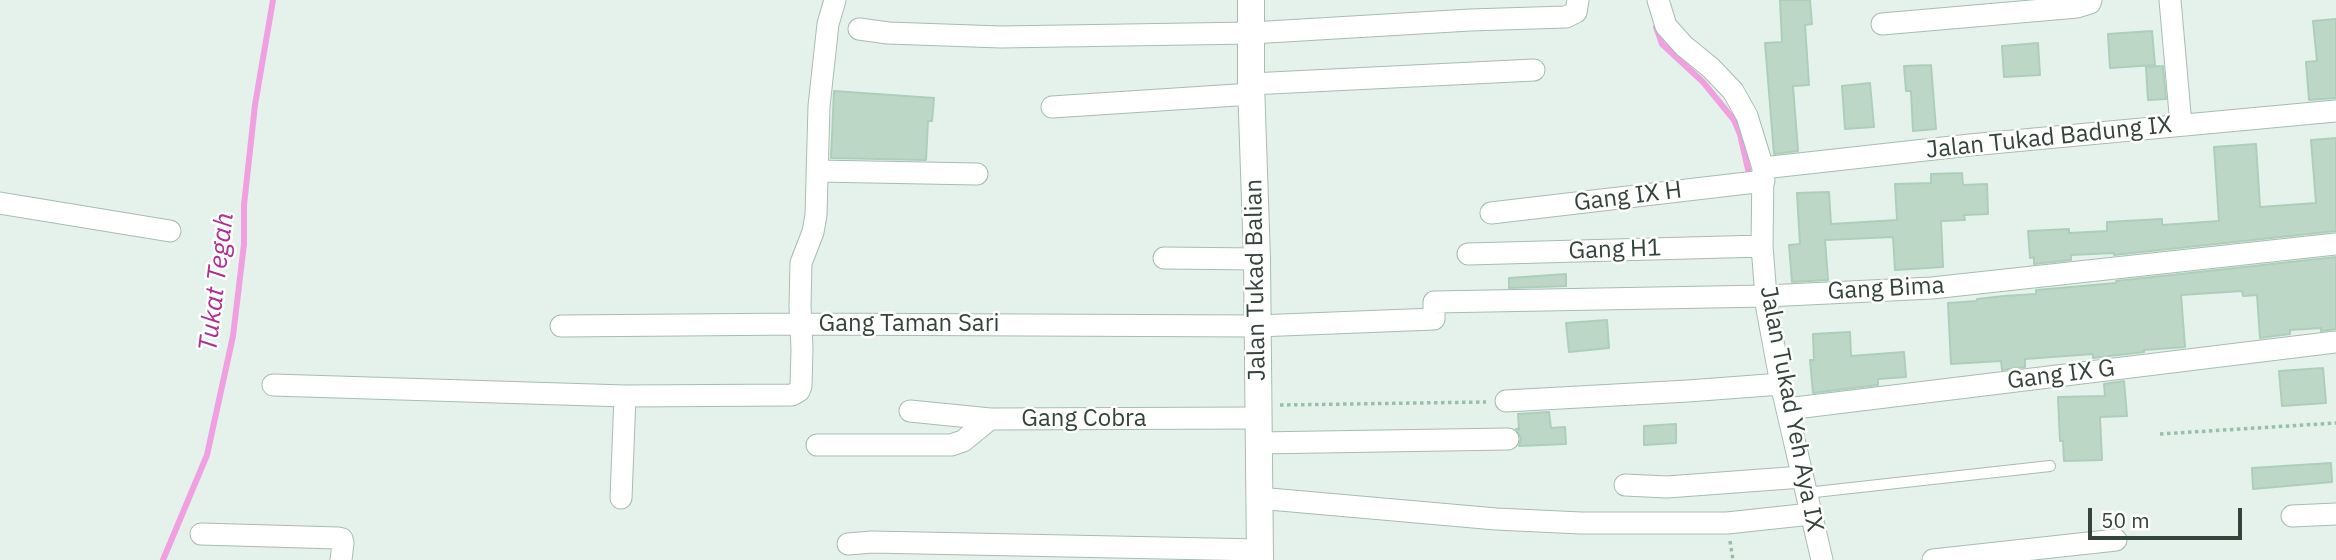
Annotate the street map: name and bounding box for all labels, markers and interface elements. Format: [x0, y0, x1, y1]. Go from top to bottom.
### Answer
street label: Jalan Tukad Badung IX [1925, 111, 2173, 165]
street label: Gang IX H [1572, 176, 1684, 218]
street label: Jalan Tukad Balian [1240, 179, 1272, 381]
water label: Tukat Tegah [193, 211, 241, 353]
street label: Gang H1 [1568, 234, 1662, 266]
street label: Gang Bima [1827, 272, 1945, 306]
street label: Jalan Tukad Yeh Aya IX [1753, 284, 1829, 534]
street label: Gang Taman Sari [819, 310, 999, 338]
street label: Gang IX G [2006, 354, 2116, 396]
street label: Gang Cobra [1021, 405, 1147, 433]
scale bar [2091, 494, 2245, 538]
text: 50 m [2101, 506, 2150, 534]

